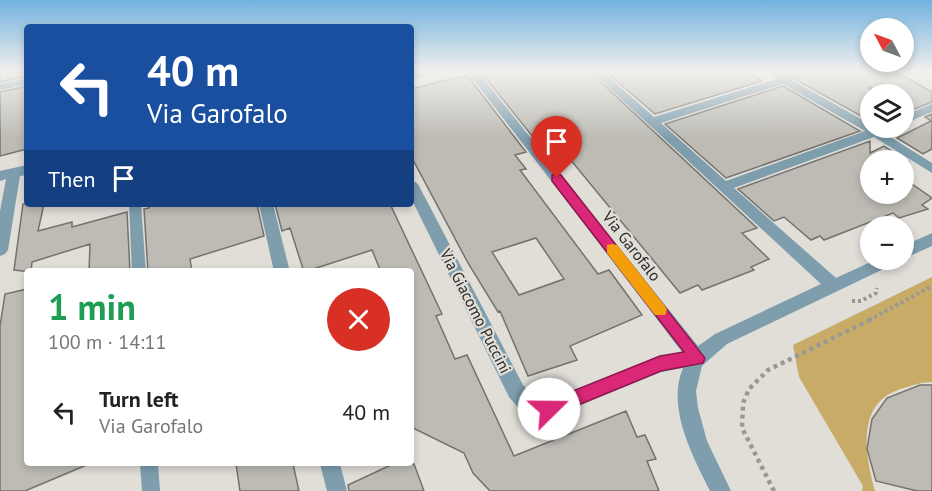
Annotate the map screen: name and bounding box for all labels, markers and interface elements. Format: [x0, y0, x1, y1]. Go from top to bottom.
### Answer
north arrow [860, 18, 914, 72]
map controls [860, 18, 914, 270]
text: 40 m [147, 43, 239, 98]
icon: left [48, 48, 126, 126]
button: layers [860, 84, 914, 138]
text: Via Garofalo [147, 96, 288, 130]
pin [531, 116, 582, 178]
icon: arrive [540, 125, 573, 158]
button: + [860, 150, 914, 204]
icon: arrive [107, 162, 140, 195]
text: Then [48, 165, 95, 193]
street label: Via Garofalo [598, 206, 666, 285]
button: − [860, 216, 914, 270]
street label: Via Giacomo Puccini [435, 244, 516, 377]
text: 1 min [48, 283, 136, 330]
button: close [327, 288, 390, 351]
text: 100 m · 14:11 [48, 329, 166, 355]
position arrow [517, 377, 581, 441]
text: Turn left [99, 385, 179, 413]
icon: left [48, 396, 81, 429]
text: 40 m [342, 398, 390, 426]
text: Via Garofalo [99, 413, 203, 439]

